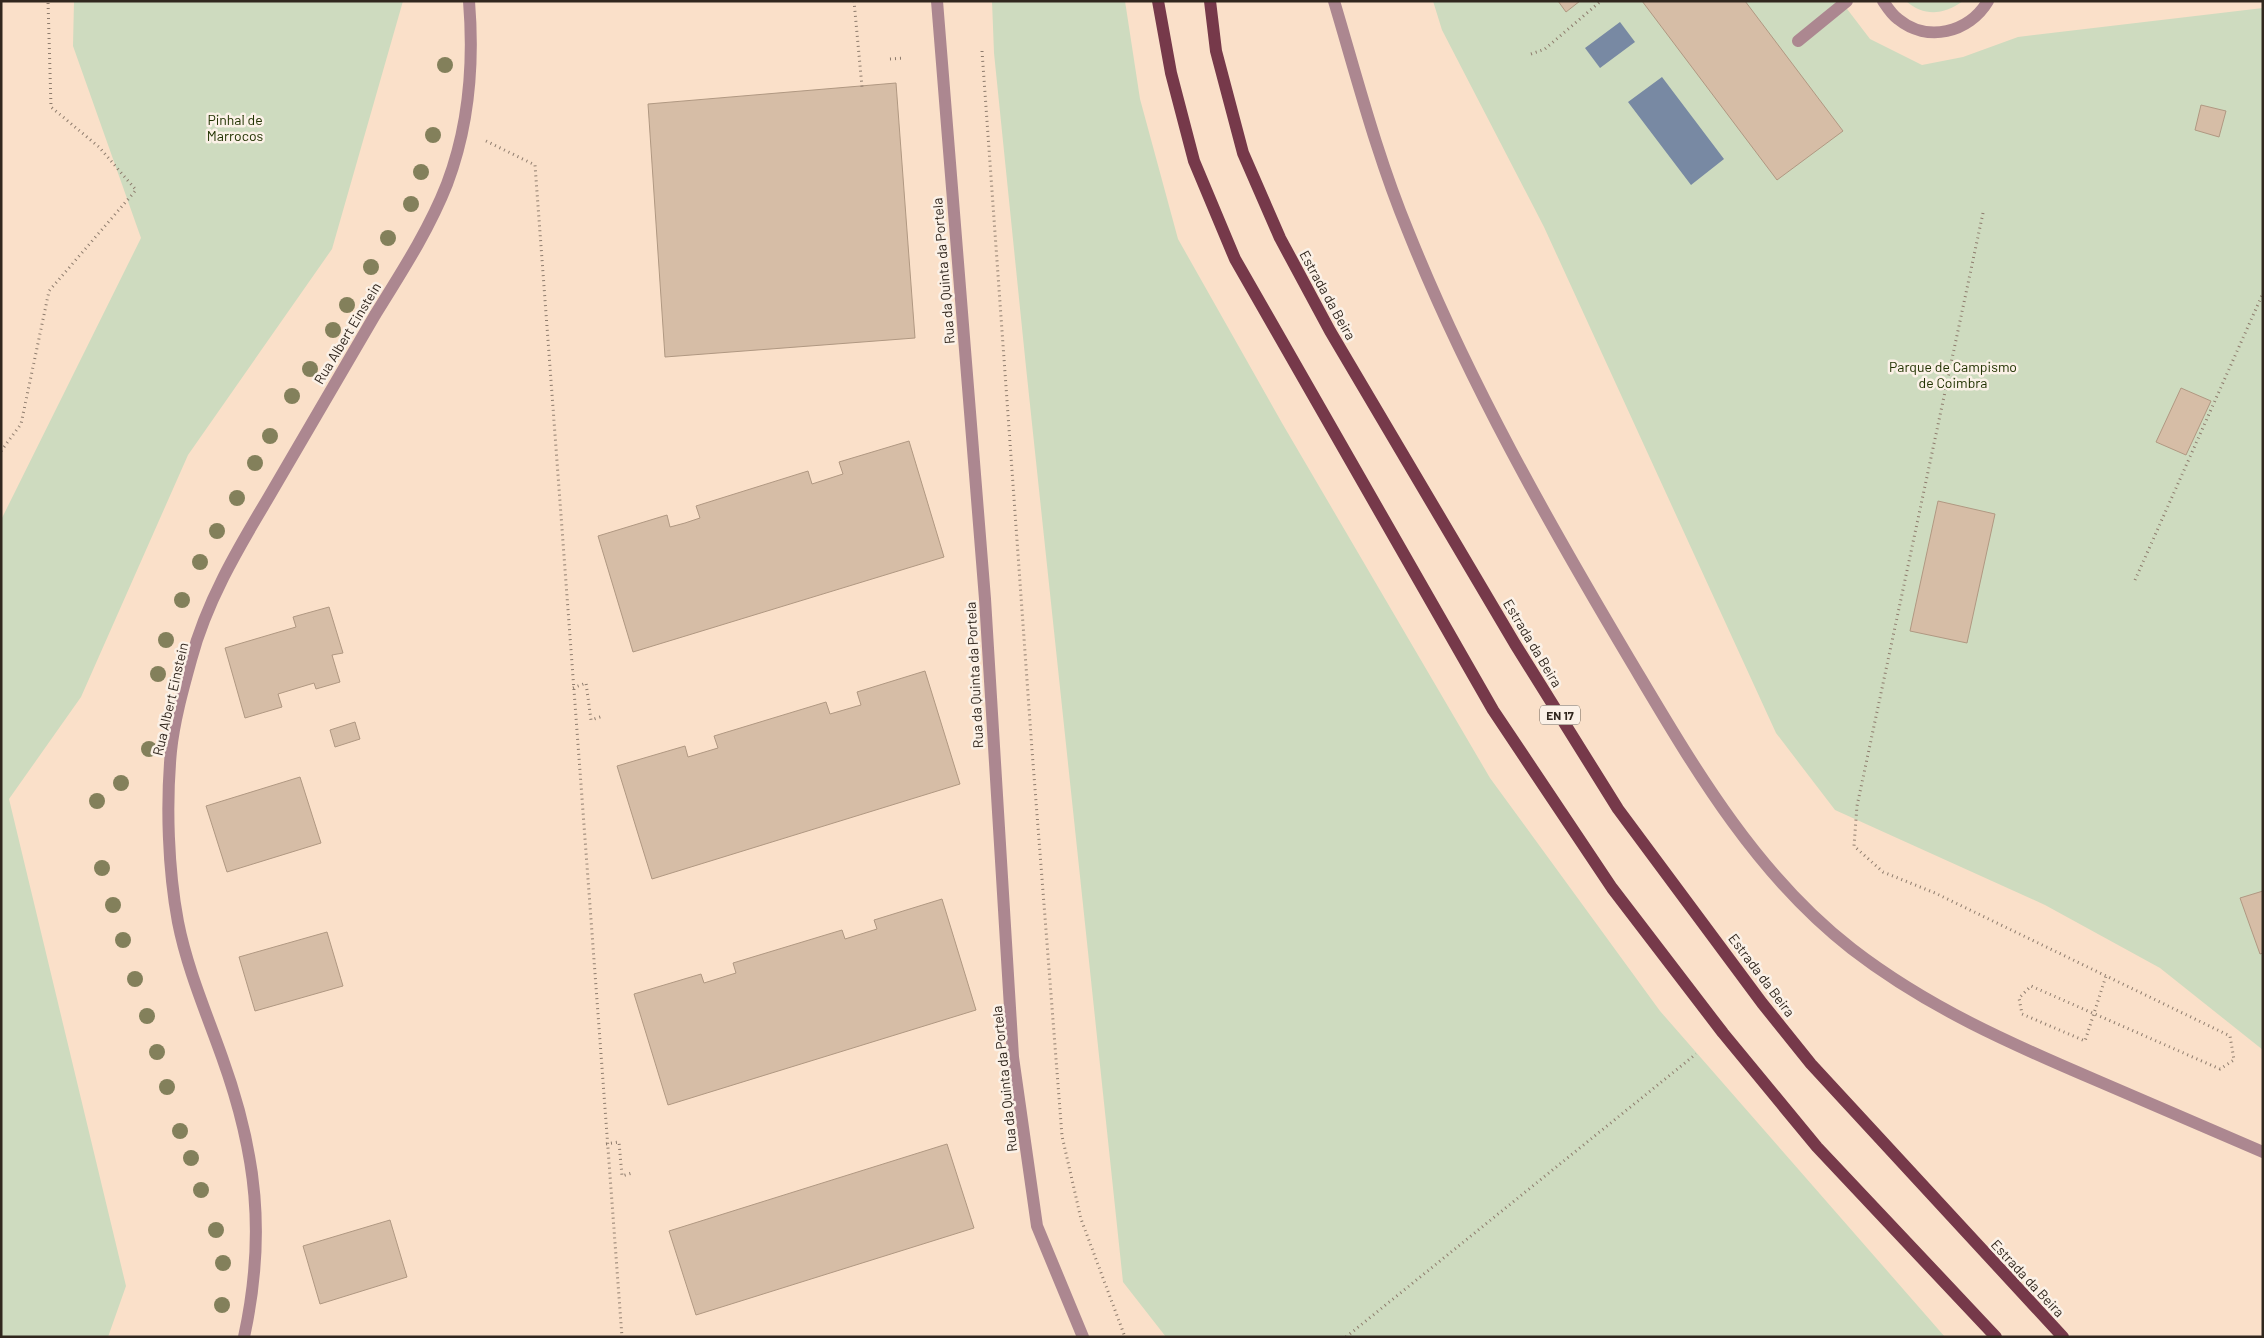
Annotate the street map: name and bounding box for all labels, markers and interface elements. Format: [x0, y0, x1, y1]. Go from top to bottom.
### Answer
park label: Pinhal de Marrocos [207, 111, 264, 144]
street label: Rua da Quinta da Portela [928, 197, 958, 345]
street label: Estrada da Beira [1296, 247, 1360, 343]
street label: Rua Albert Einstein [310, 279, 384, 387]
park label: Parque de Campismo de Coimbra [1889, 358, 2017, 391]
street label: Estrada da Beira [1500, 596, 1566, 690]
street label: Rua da Quinta da Portela [962, 601, 986, 749]
street label: Rua Albert Einstein [149, 641, 191, 757]
road number: EN 17 [1540, 706, 1580, 724]
street label: Estrada da Beira [1725, 930, 1799, 1020]
street label: Rua da Quinta da Portela [988, 1005, 1020, 1153]
street label: Estrada da Beira [1988, 1236, 2068, 1320]

